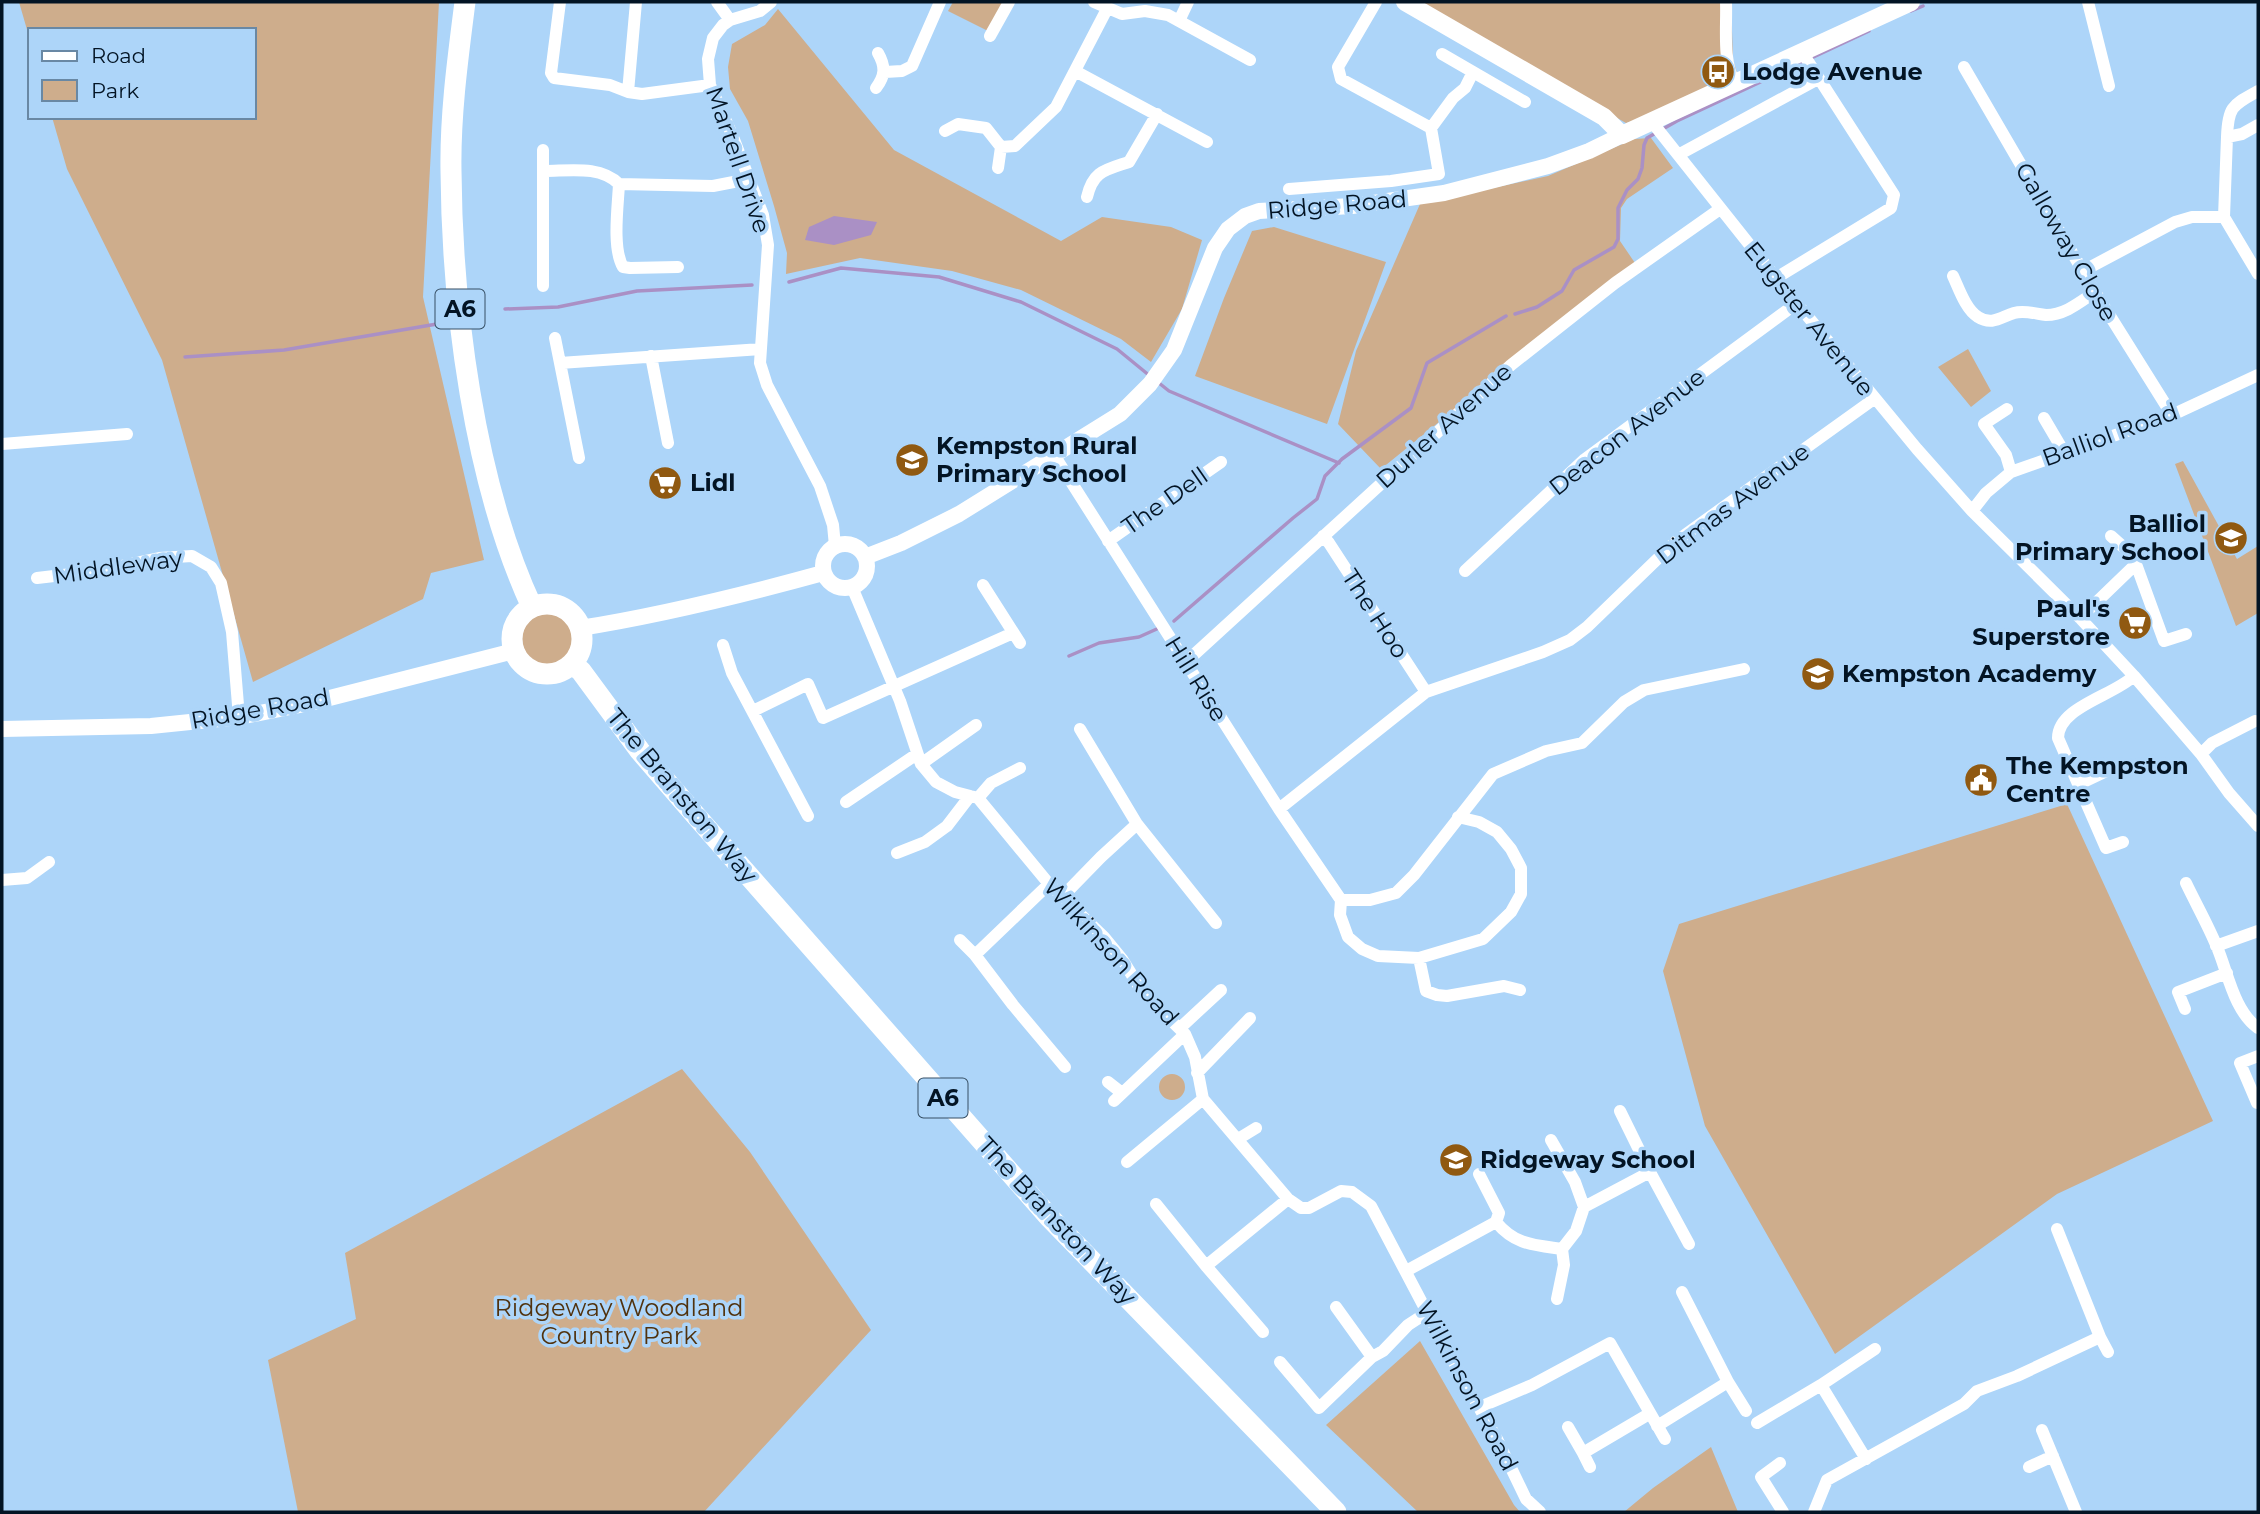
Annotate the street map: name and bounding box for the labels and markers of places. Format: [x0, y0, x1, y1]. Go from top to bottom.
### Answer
bus stop icon: Lodge Avenue [1699, 53, 1737, 91]
place label: Lodge Avenue [1742, 57, 1923, 86]
place label: Kempston Rural Primary School [936, 431, 1138, 488]
school or university icon: Kempston Rural Primary School [893, 441, 931, 479]
supermarket icon: Lidl [646, 464, 684, 502]
place label: Lidl [690, 468, 736, 497]
place label: Balliol Primary School [2015, 509, 2206, 566]
school or university icon: Balliol Primary School [2212, 519, 2250, 557]
place label: Paul's Superstore [1972, 594, 2110, 651]
supermarket icon: Paul's Superstore [2116, 604, 2154, 642]
school or university icon: Kempston Academy [1799, 655, 1837, 693]
place label: Kempston Academy [1842, 659, 2097, 688]
place label: The Kempston Centre [2006, 751, 2189, 808]
public building icon: The Kempston Centre [1962, 761, 2000, 799]
school or university icon: Ridgeway School [1437, 1141, 1475, 1179]
place label: Ridgeway School [1480, 1145, 1696, 1174]

